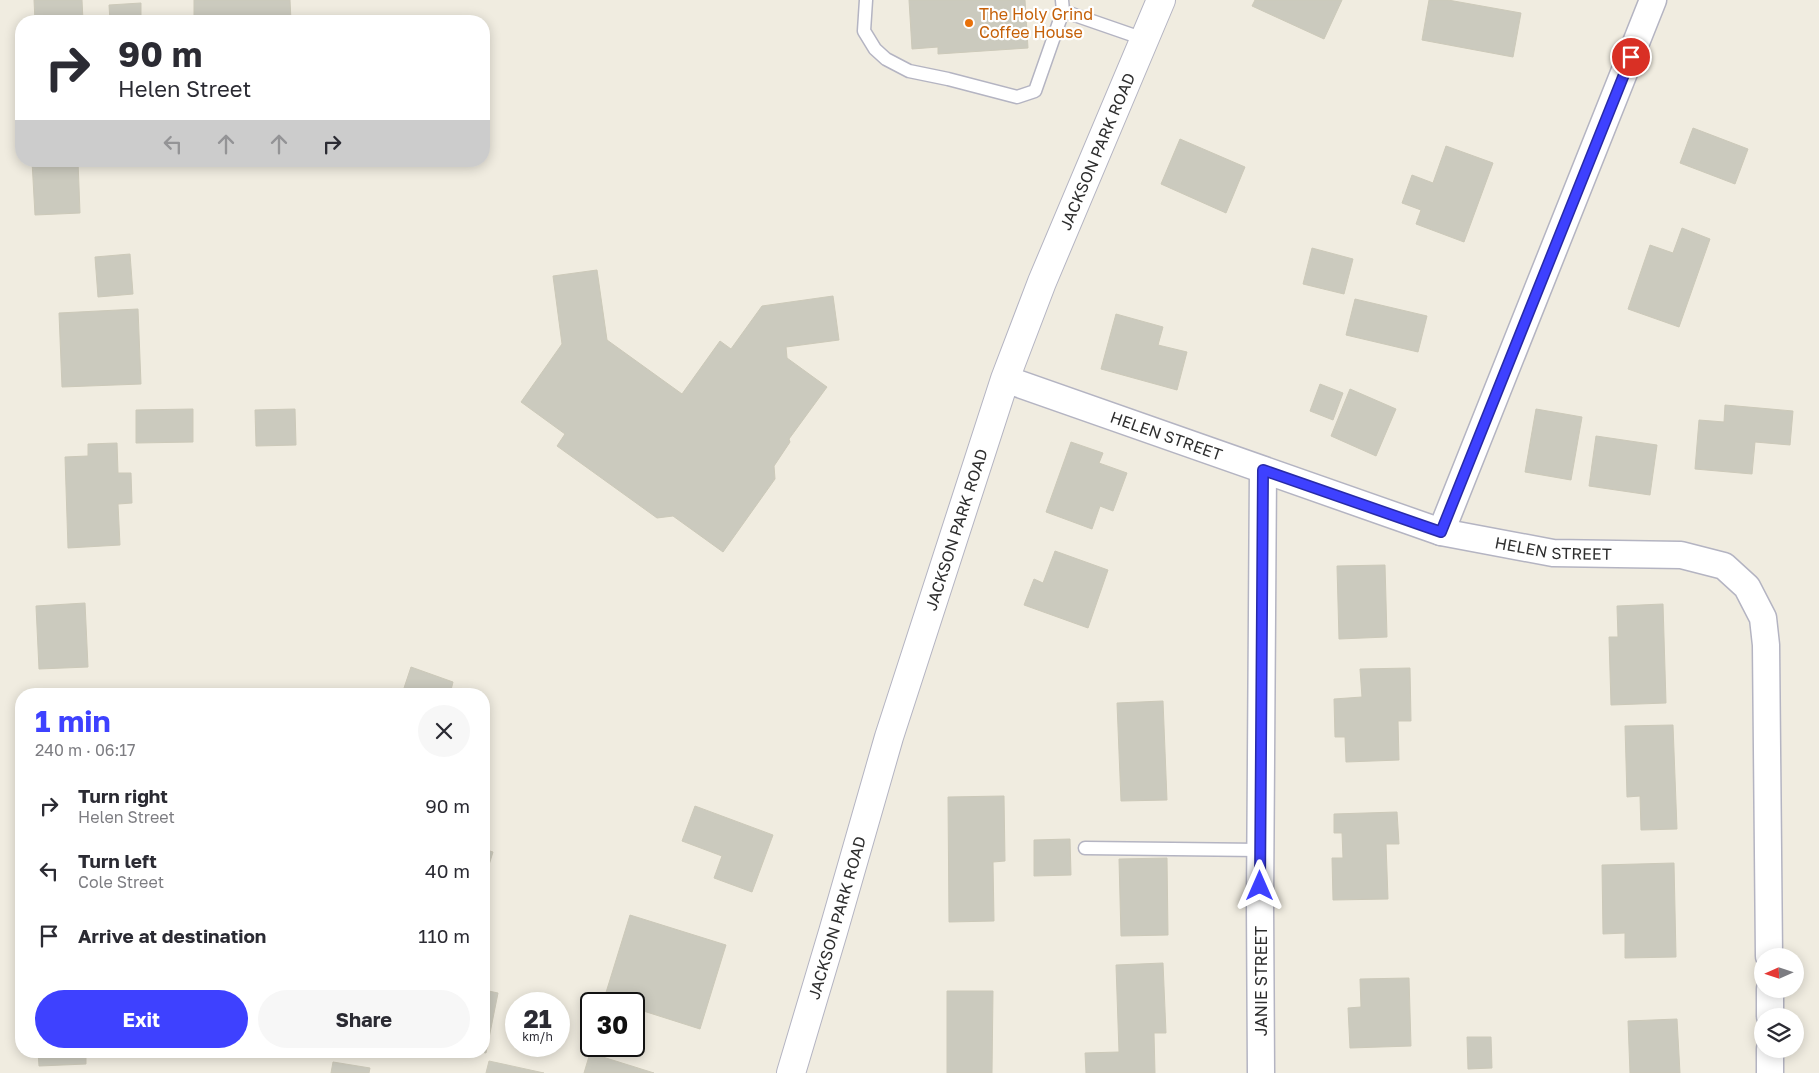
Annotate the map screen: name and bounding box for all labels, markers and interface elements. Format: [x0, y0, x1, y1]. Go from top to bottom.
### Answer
place label: The Holy Grind Coffee House [979, 4, 1093, 42]
marker: The Holy Grind Coffee House [963, 17, 975, 29]
text: 90 m [118, 33, 202, 75]
icon: right [35, 35, 100, 100]
pin [1610, 36, 1652, 78]
icon: arrive [1617, 43, 1645, 71]
street label: JACKSON PARK ROAD [1055, 70, 1139, 233]
text: Helen Street [118, 75, 251, 102]
icon: left [159, 130, 187, 158]
icon: ahead [212, 130, 240, 158]
icon: ahead [265, 130, 293, 158]
icon: right [318, 130, 346, 158]
street label: HELEN STREET [1108, 407, 1225, 465]
street label: JACKSON PARK ROAD [921, 446, 992, 613]
street label: HELEN STREET [1493, 532, 1612, 564]
text: 1 min [35, 703, 111, 739]
button: close [418, 705, 470, 757]
text: 240 m · 06:17 [35, 740, 136, 760]
text: Turn right [78, 784, 168, 807]
icon: right [35, 792, 63, 820]
text: 90 m [425, 794, 470, 817]
text: Helen Street [78, 807, 175, 827]
street label: JACKSON PARK ROAD [804, 834, 870, 1002]
text: Turn left [78, 849, 157, 872]
icon: left [35, 857, 63, 885]
text: 40 m [425, 859, 470, 882]
position arrow [1233, 859, 1285, 911]
text: Cole Street [78, 872, 164, 892]
icon: arrive [35, 922, 63, 950]
text: Arrive at destination [78, 924, 266, 947]
text: 110 m [418, 924, 470, 947]
street label: JANIE STREET [1251, 926, 1271, 1036]
north arrow [1754, 948, 1804, 998]
map controls [1754, 948, 1804, 1058]
button: Exit [35, 990, 248, 1048]
button: Share [258, 990, 470, 1048]
speed limit sign: 30 [580, 992, 645, 1057]
text: 21 [523, 1003, 552, 1034]
button: layers [1754, 1008, 1804, 1058]
text: km/h [522, 1029, 553, 1044]

